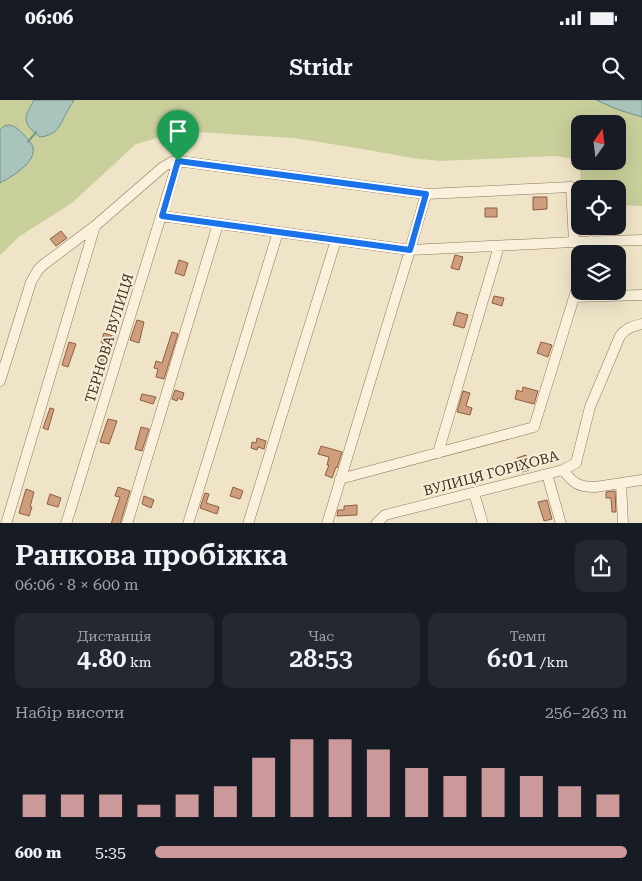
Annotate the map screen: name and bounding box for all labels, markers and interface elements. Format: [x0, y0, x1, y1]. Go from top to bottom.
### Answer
text: 06:06 [25, 6, 74, 29]
icon: back [15, 54, 43, 82]
icon: search [599, 54, 627, 82]
text: Stridr [289, 55, 353, 80]
pin [157, 110, 199, 161]
north arrow [571, 115, 626, 170]
map controls [571, 115, 626, 300]
icon: arrive [164, 117, 192, 145]
button: locate [571, 180, 626, 235]
button: layers [571, 245, 626, 300]
street label: ТЕРНОВА ВУЛИЦЯ [82, 271, 136, 405]
street label: ВУЛИЦЯ ГОРІХОВА [422, 447, 560, 499]
text: Ранкова пробіжка [15, 539, 287, 572]
button: share [575, 540, 627, 592]
text: 06:06 · 8 × 600 m [15, 575, 139, 594]
text: Дистанція [77, 628, 151, 644]
text: Час [308, 628, 334, 644]
text: Темп [509, 628, 546, 644]
text: 4.80 [77, 644, 126, 673]
text: 28:53 [289, 644, 353, 673]
text: 6:01 [487, 644, 536, 673]
text: km [126, 654, 152, 670]
text: /km [536, 654, 568, 670]
text: Набір висоти [15, 703, 125, 722]
text: 256–263 m [545, 703, 627, 722]
text: 600 m [15, 843, 61, 862]
text: 5:35 [95, 843, 126, 862]

